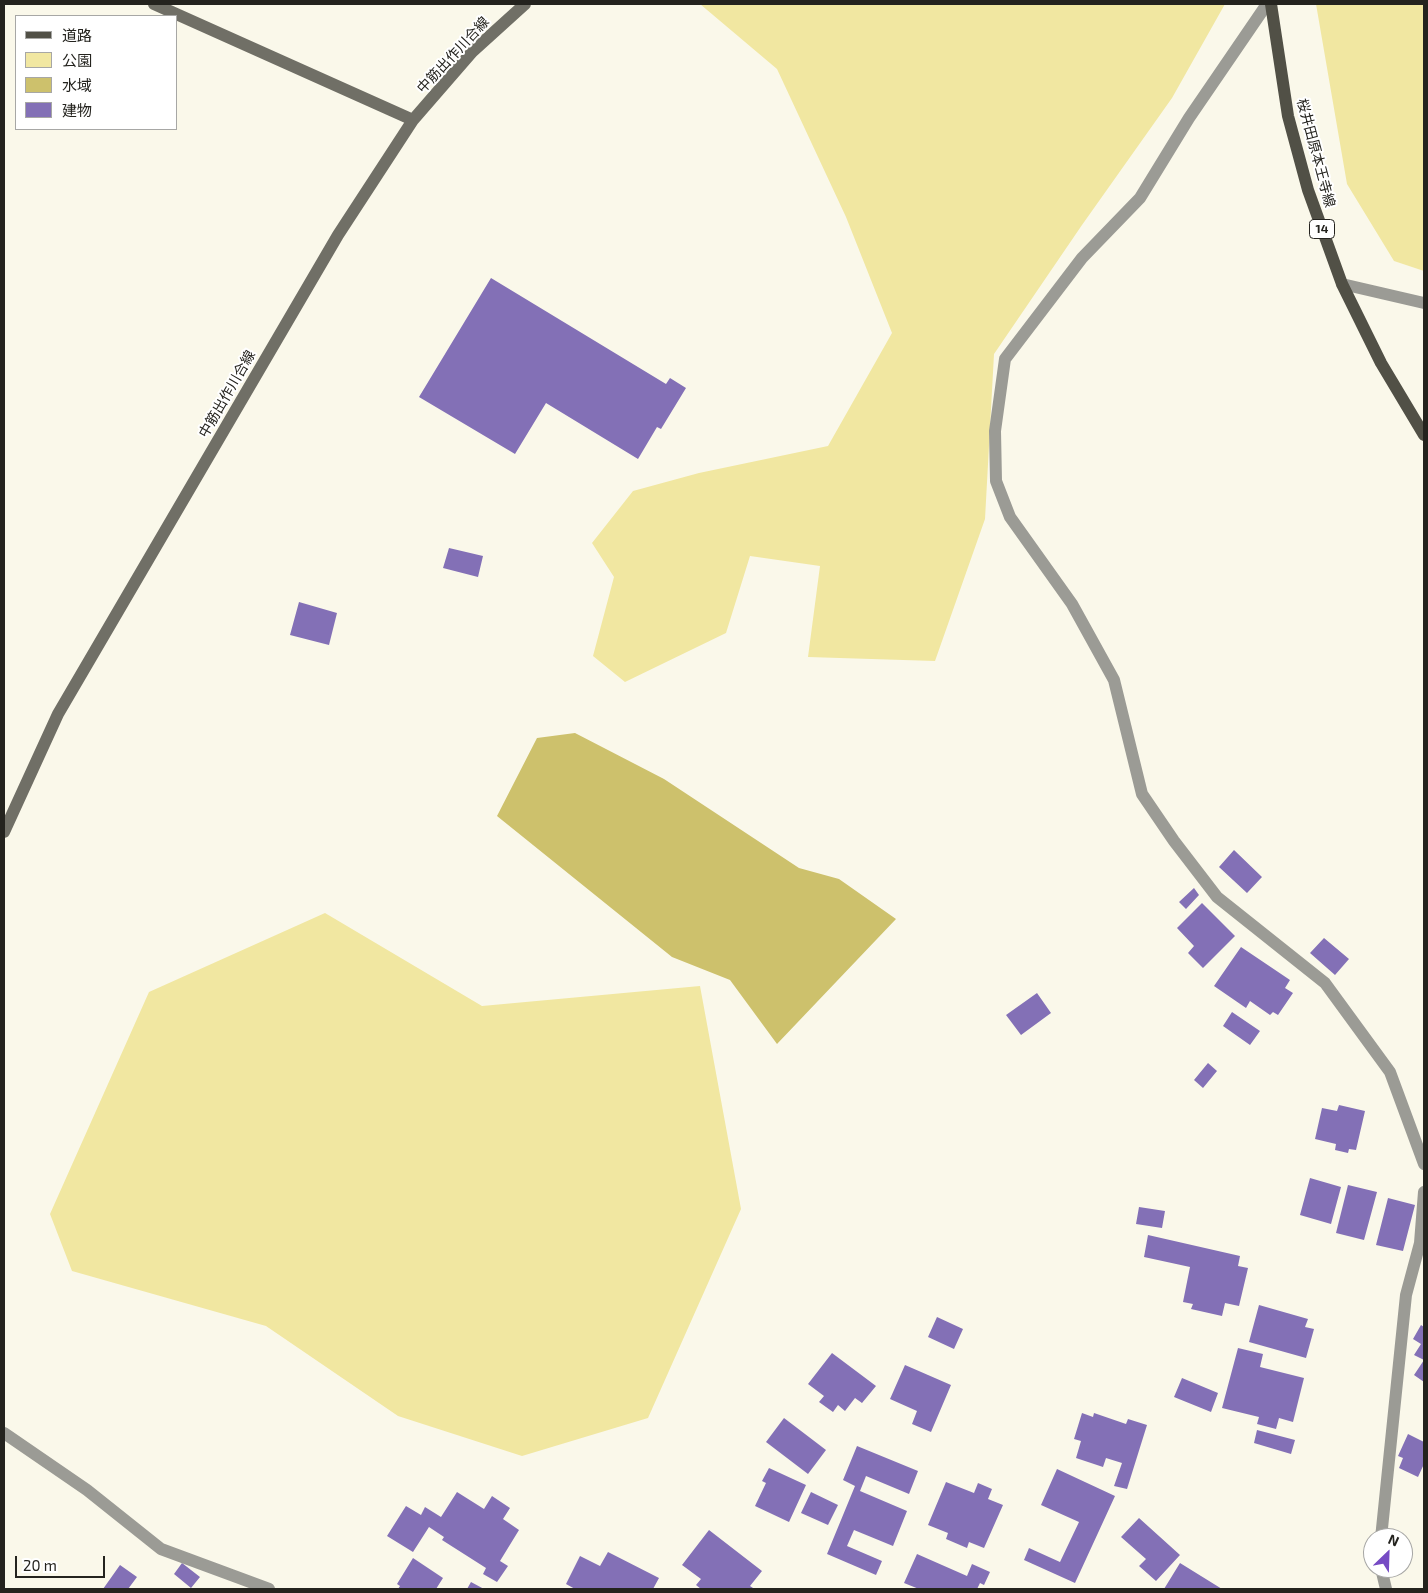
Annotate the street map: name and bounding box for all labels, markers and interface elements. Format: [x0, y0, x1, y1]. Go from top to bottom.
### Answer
street label: 中筋出作川合線 [413, 13, 493, 97]
legend [15, 15, 178, 130]
text: 道路 [62, 26, 92, 44]
text: 公園 [62, 51, 92, 69]
text: 水域 [62, 76, 92, 94]
street label: 桜井田原本王寺線 [1293, 97, 1339, 209]
text: 建物 [62, 101, 92, 119]
road number: 14 [1310, 220, 1334, 238]
street label: 中筋出作川合線 [195, 347, 259, 441]
north arrow [1363, 1528, 1413, 1578]
text: N [1386, 1530, 1402, 1550]
scale bar [18, 1546, 108, 1578]
text: 20 m [23, 1556, 57, 1574]

